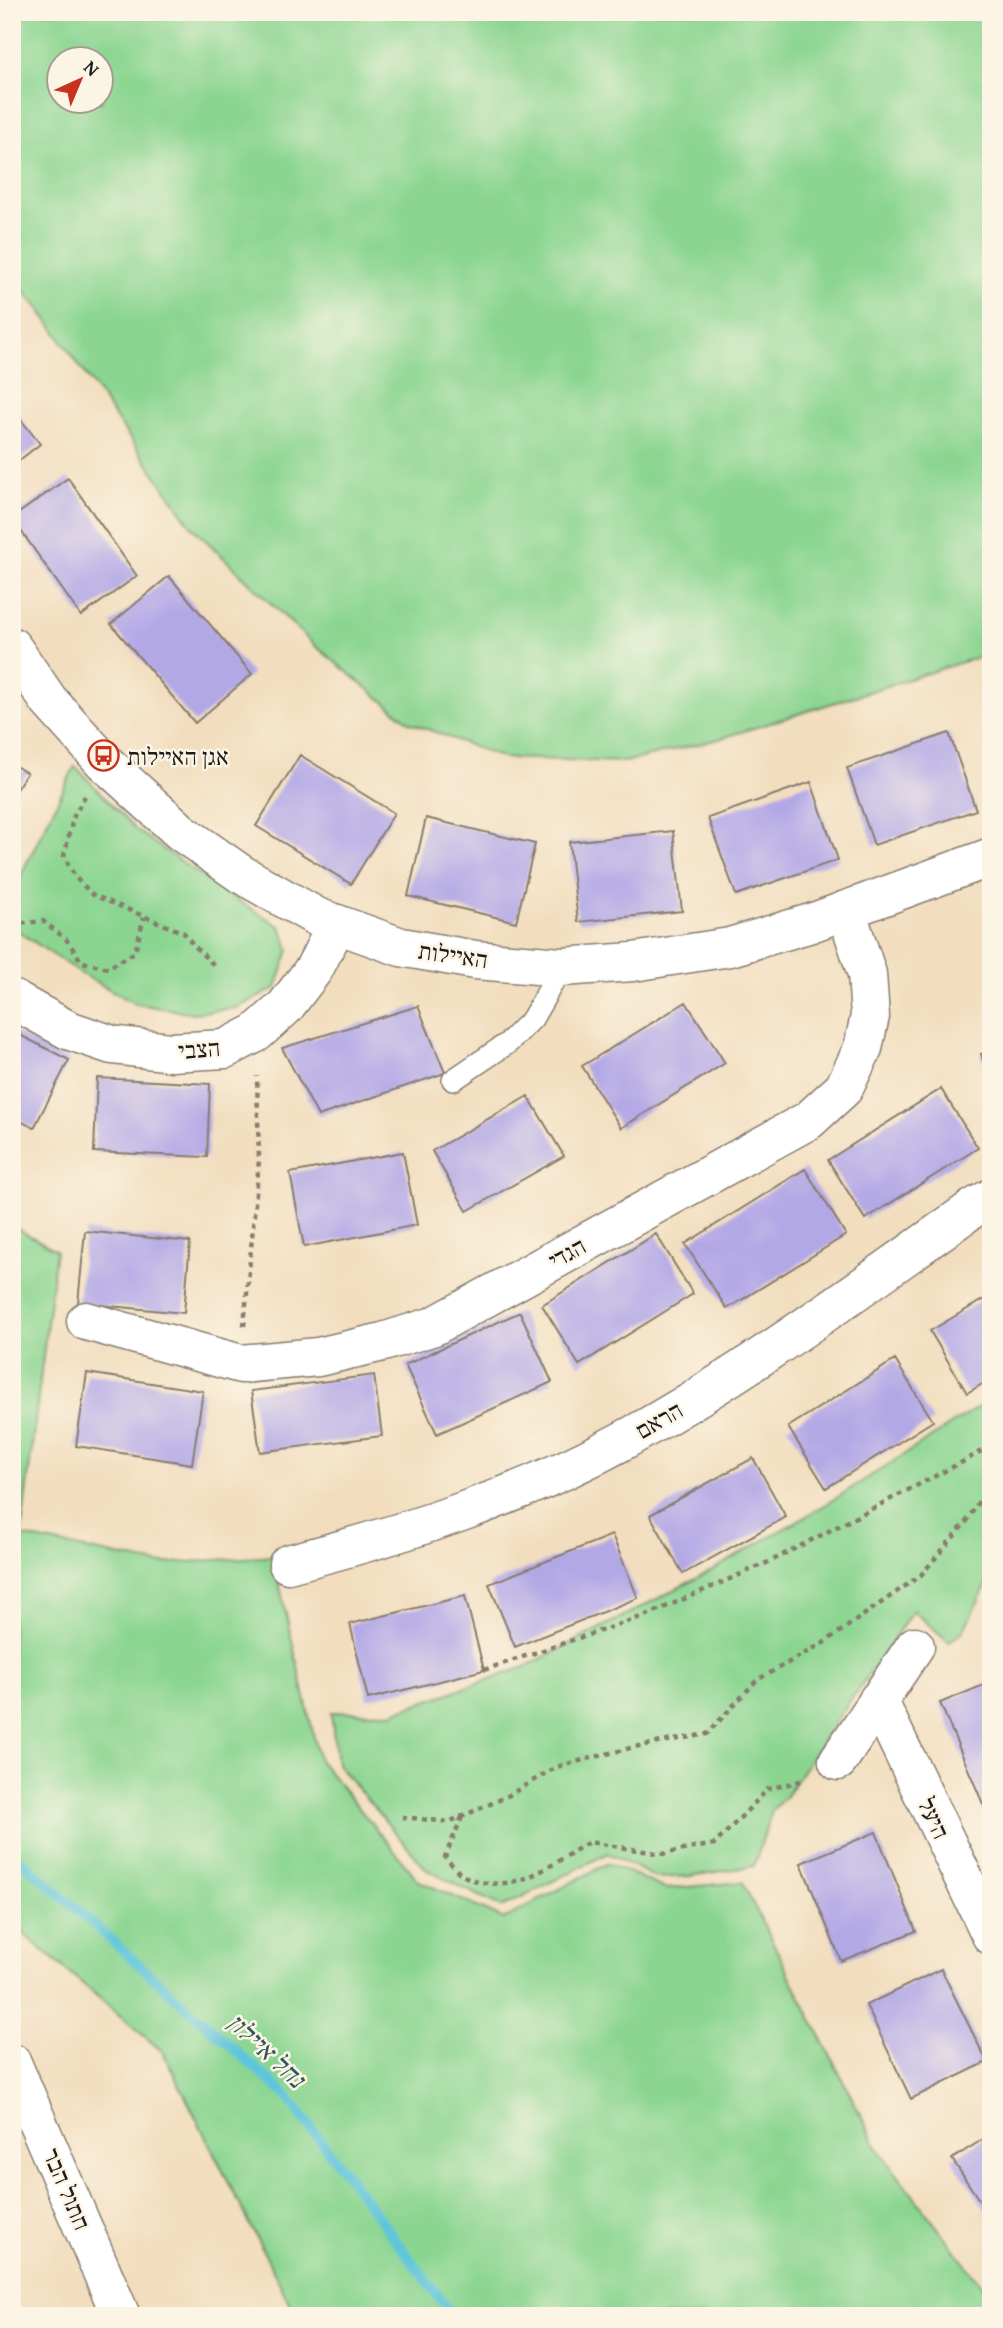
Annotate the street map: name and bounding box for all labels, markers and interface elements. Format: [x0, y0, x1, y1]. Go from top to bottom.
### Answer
north arrow [46, 46, 116, 116]
text: N [78, 53, 106, 82]
bus stop icon: אגן האיילות [87, 739, 121, 773]
place label: אגן האיילות [127, 739, 229, 774]
street label: האיילות [416, 933, 490, 977]
street label: הצבי [176, 1030, 222, 1068]
street label: הגדי [542, 1228, 592, 1278]
street label: הראם [629, 1392, 689, 1448]
street label: היעל [909, 1791, 959, 1845]
water label: נחל איילון [219, 2004, 316, 2098]
street label: חתול הבר [34, 2143, 100, 2235]

